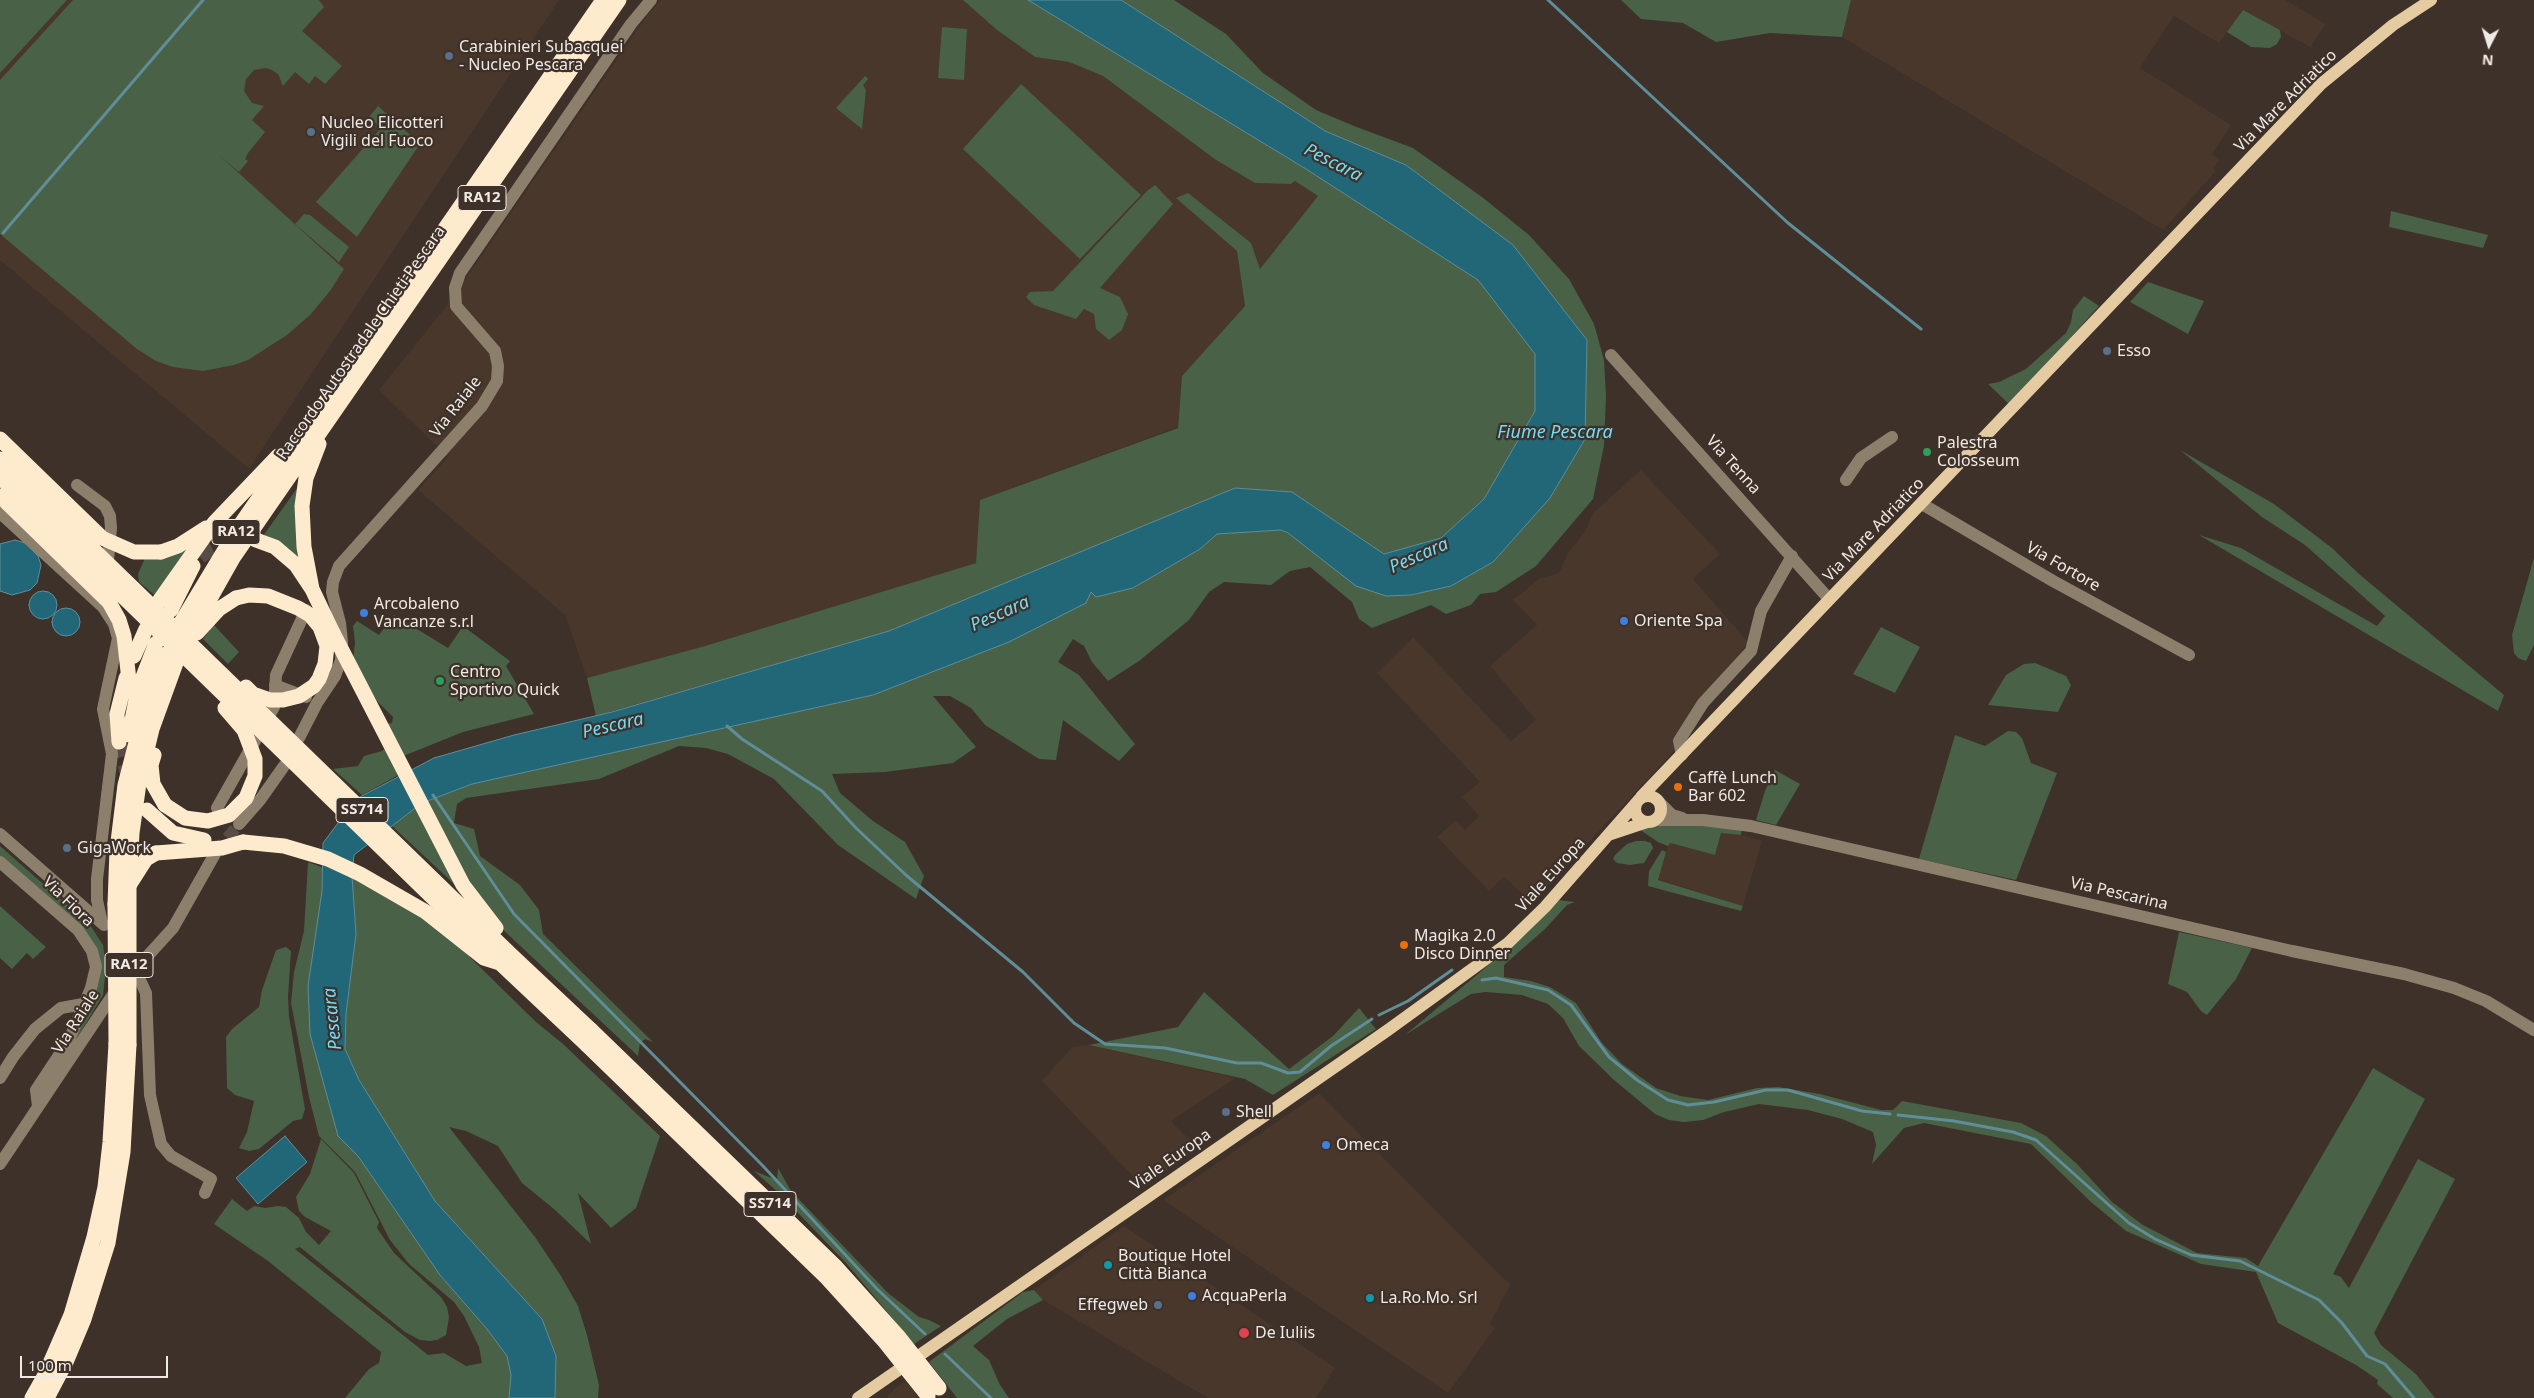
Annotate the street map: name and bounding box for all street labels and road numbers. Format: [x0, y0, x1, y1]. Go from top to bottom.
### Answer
street label: Via Mare Adriatico [2231, 46, 2341, 156]
road number: RA12 [458, 186, 506, 210]
street label: Raccordo Autostradale Chieti-Pescara [273, 222, 449, 464]
street label: Via Raiale [426, 373, 486, 441]
street label: Via Tenna [1702, 432, 1764, 498]
street label: Via Mare Adriatico [1820, 474, 1928, 586]
road number: RA12 [212, 520, 260, 544]
street label: Via Fortore [2023, 538, 2103, 596]
road number: SS714 [336, 798, 388, 822]
street label: Viale Europa [1513, 834, 1589, 916]
street label: Via Fiora [38, 873, 98, 931]
street label: Via Pescarina [2068, 873, 2170, 915]
road number: RA12 [105, 952, 153, 978]
street label: Via Raiale [48, 987, 104, 1057]
street label: Viale Europa [1127, 1125, 1215, 1195]
road number: SS714 [744, 1192, 796, 1216]

